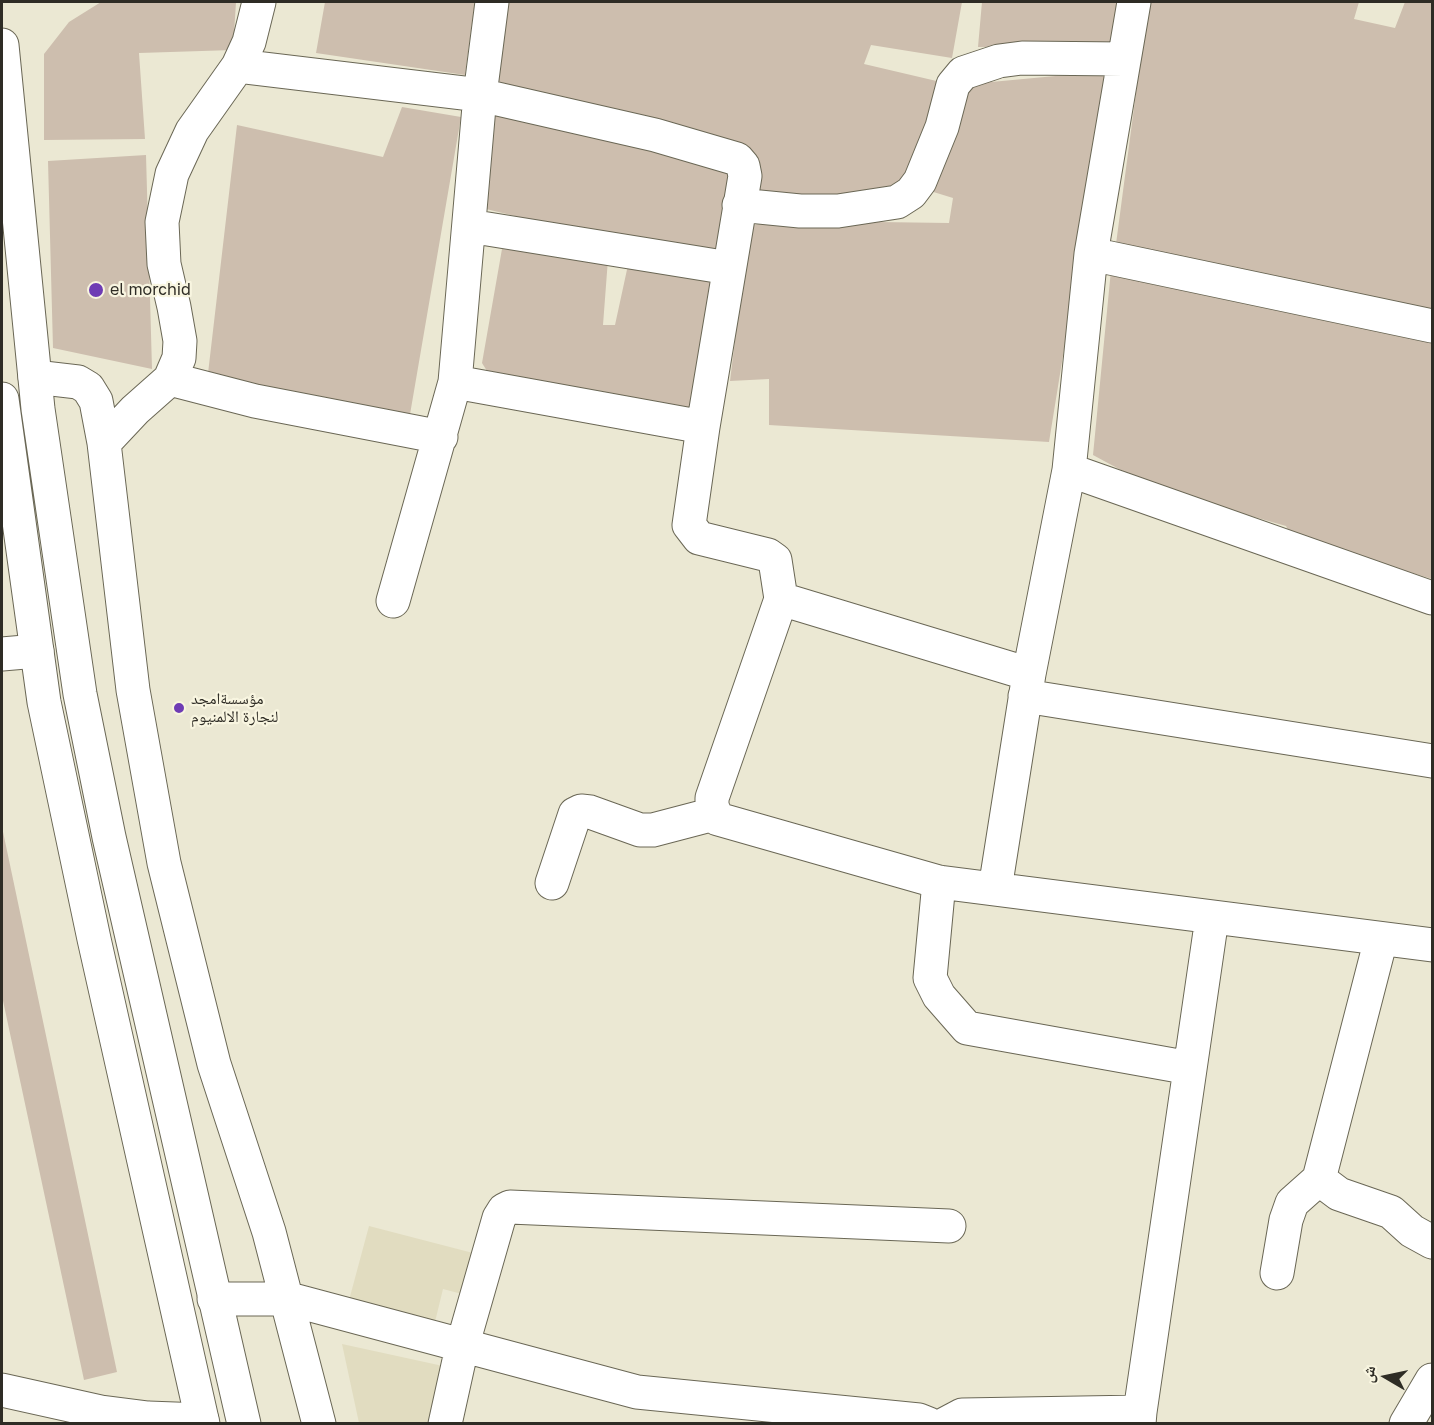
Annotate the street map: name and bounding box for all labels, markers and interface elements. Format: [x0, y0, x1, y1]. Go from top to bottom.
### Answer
place label: el morchid [110, 280, 191, 300]
marker: el morchid [87, 281, 105, 299]
place label: مؤسسةامجد لنجارة الالمنيوم [191, 689, 278, 727]
marker: مؤسسةامجد لنجارة الالمنيوم [172, 701, 186, 715]
north arrow [1356, 1347, 1416, 1407]
text: ش [1357, 1364, 1379, 1384]

